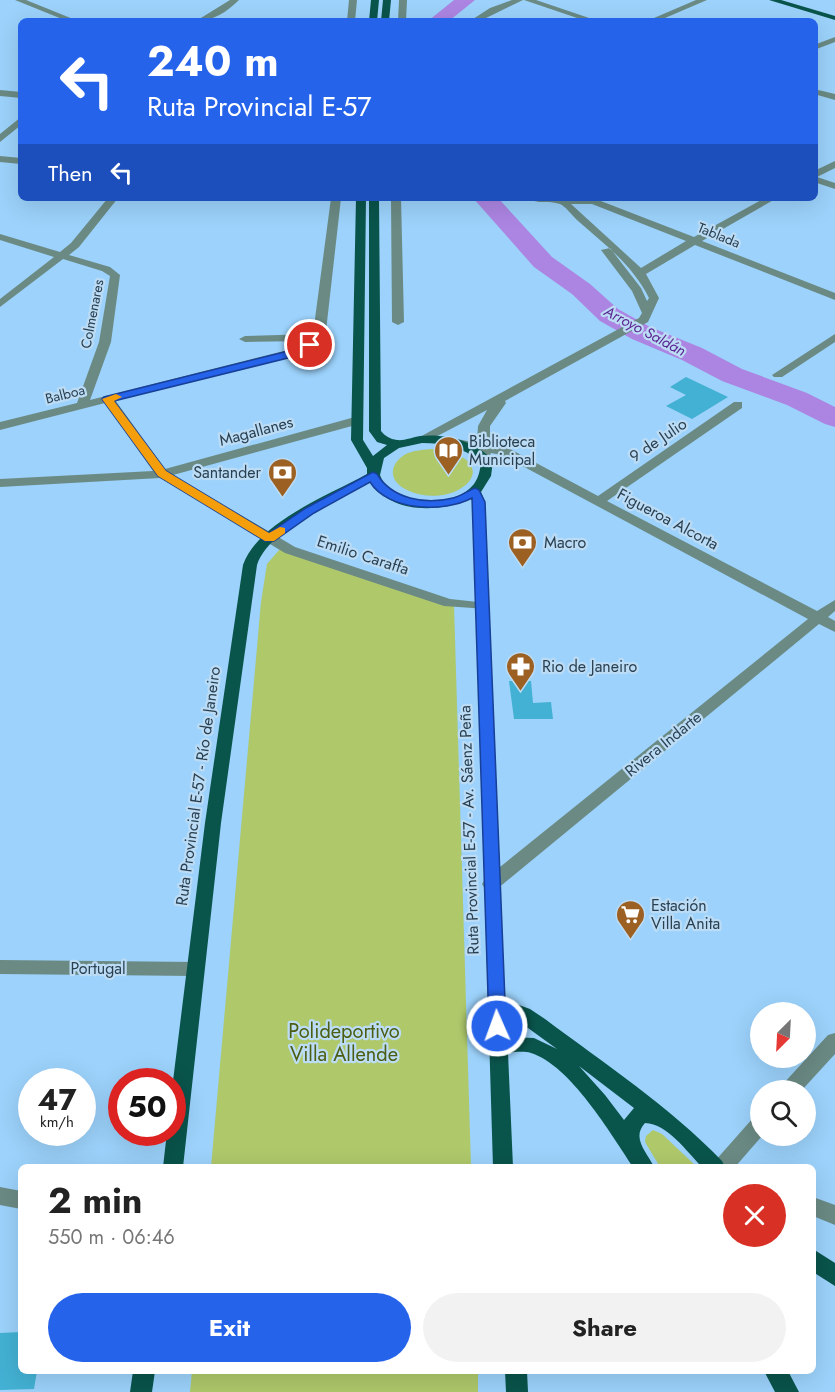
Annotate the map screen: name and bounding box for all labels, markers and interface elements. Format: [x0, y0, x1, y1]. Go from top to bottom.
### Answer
text: 240 m [147, 31, 279, 92]
icon: left [48, 42, 126, 120]
text: Ruta Provincial E-57 [147, 87, 372, 126]
icon: left [105, 156, 138, 189]
text: Then [48, 157, 93, 189]
street label: Tablada [695, 217, 743, 253]
street label: Colmenares [75, 277, 109, 350]
water label: Arroyo Saldán [599, 300, 690, 362]
pin [284, 319, 335, 370]
icon: arrive [293, 328, 326, 361]
street label: Balboa [43, 379, 87, 409]
street label: Magallanes [216, 410, 296, 452]
street label: 9 de Julio [625, 412, 692, 468]
place label: Biblioteca Municipal [469, 430, 535, 471]
library icon: Biblioteca Municipal [432, 434, 464, 476]
bank icon: Santander [266, 456, 298, 498]
place label: Santander [193, 461, 262, 484]
street label: Figueroa Alcorta [613, 483, 723, 555]
bank icon: Macro [507, 526, 539, 568]
street label: Emilio Caraffa [314, 529, 412, 581]
place label: Macro [544, 531, 587, 554]
pharmacy icon: Rio de Janeiro [505, 650, 537, 692]
place label: Rio de Janeiro [542, 655, 637, 678]
street label: Ruta Provincial E-57 - Río de Janeiro [170, 665, 226, 907]
street label: Ruta Provincial E-57 - Av. Sáenz Peña [453, 705, 485, 955]
street label: Rivera Indarte [620, 706, 706, 782]
place label: Estación Villa Anita [651, 894, 720, 935]
supermarket icon: Estación Villa Anita [614, 898, 646, 940]
street label: Portugal [70, 957, 126, 980]
position arrow [465, 994, 529, 1058]
north arrow [750, 1002, 816, 1068]
map controls [750, 1002, 816, 1146]
park label: Polideportivo Villa Allende [288, 1017, 400, 1069]
speed limit sign: 50 [108, 1068, 186, 1146]
text: 47 [37, 1078, 77, 1121]
button: search [750, 1080, 816, 1146]
text: km/h [40, 1111, 74, 1133]
text: 2 min [48, 1174, 143, 1226]
button: close [723, 1184, 786, 1247]
text: 550 m · 06:46 [48, 1223, 175, 1252]
button: Exit [48, 1293, 411, 1362]
button: Share [423, 1293, 786, 1362]

